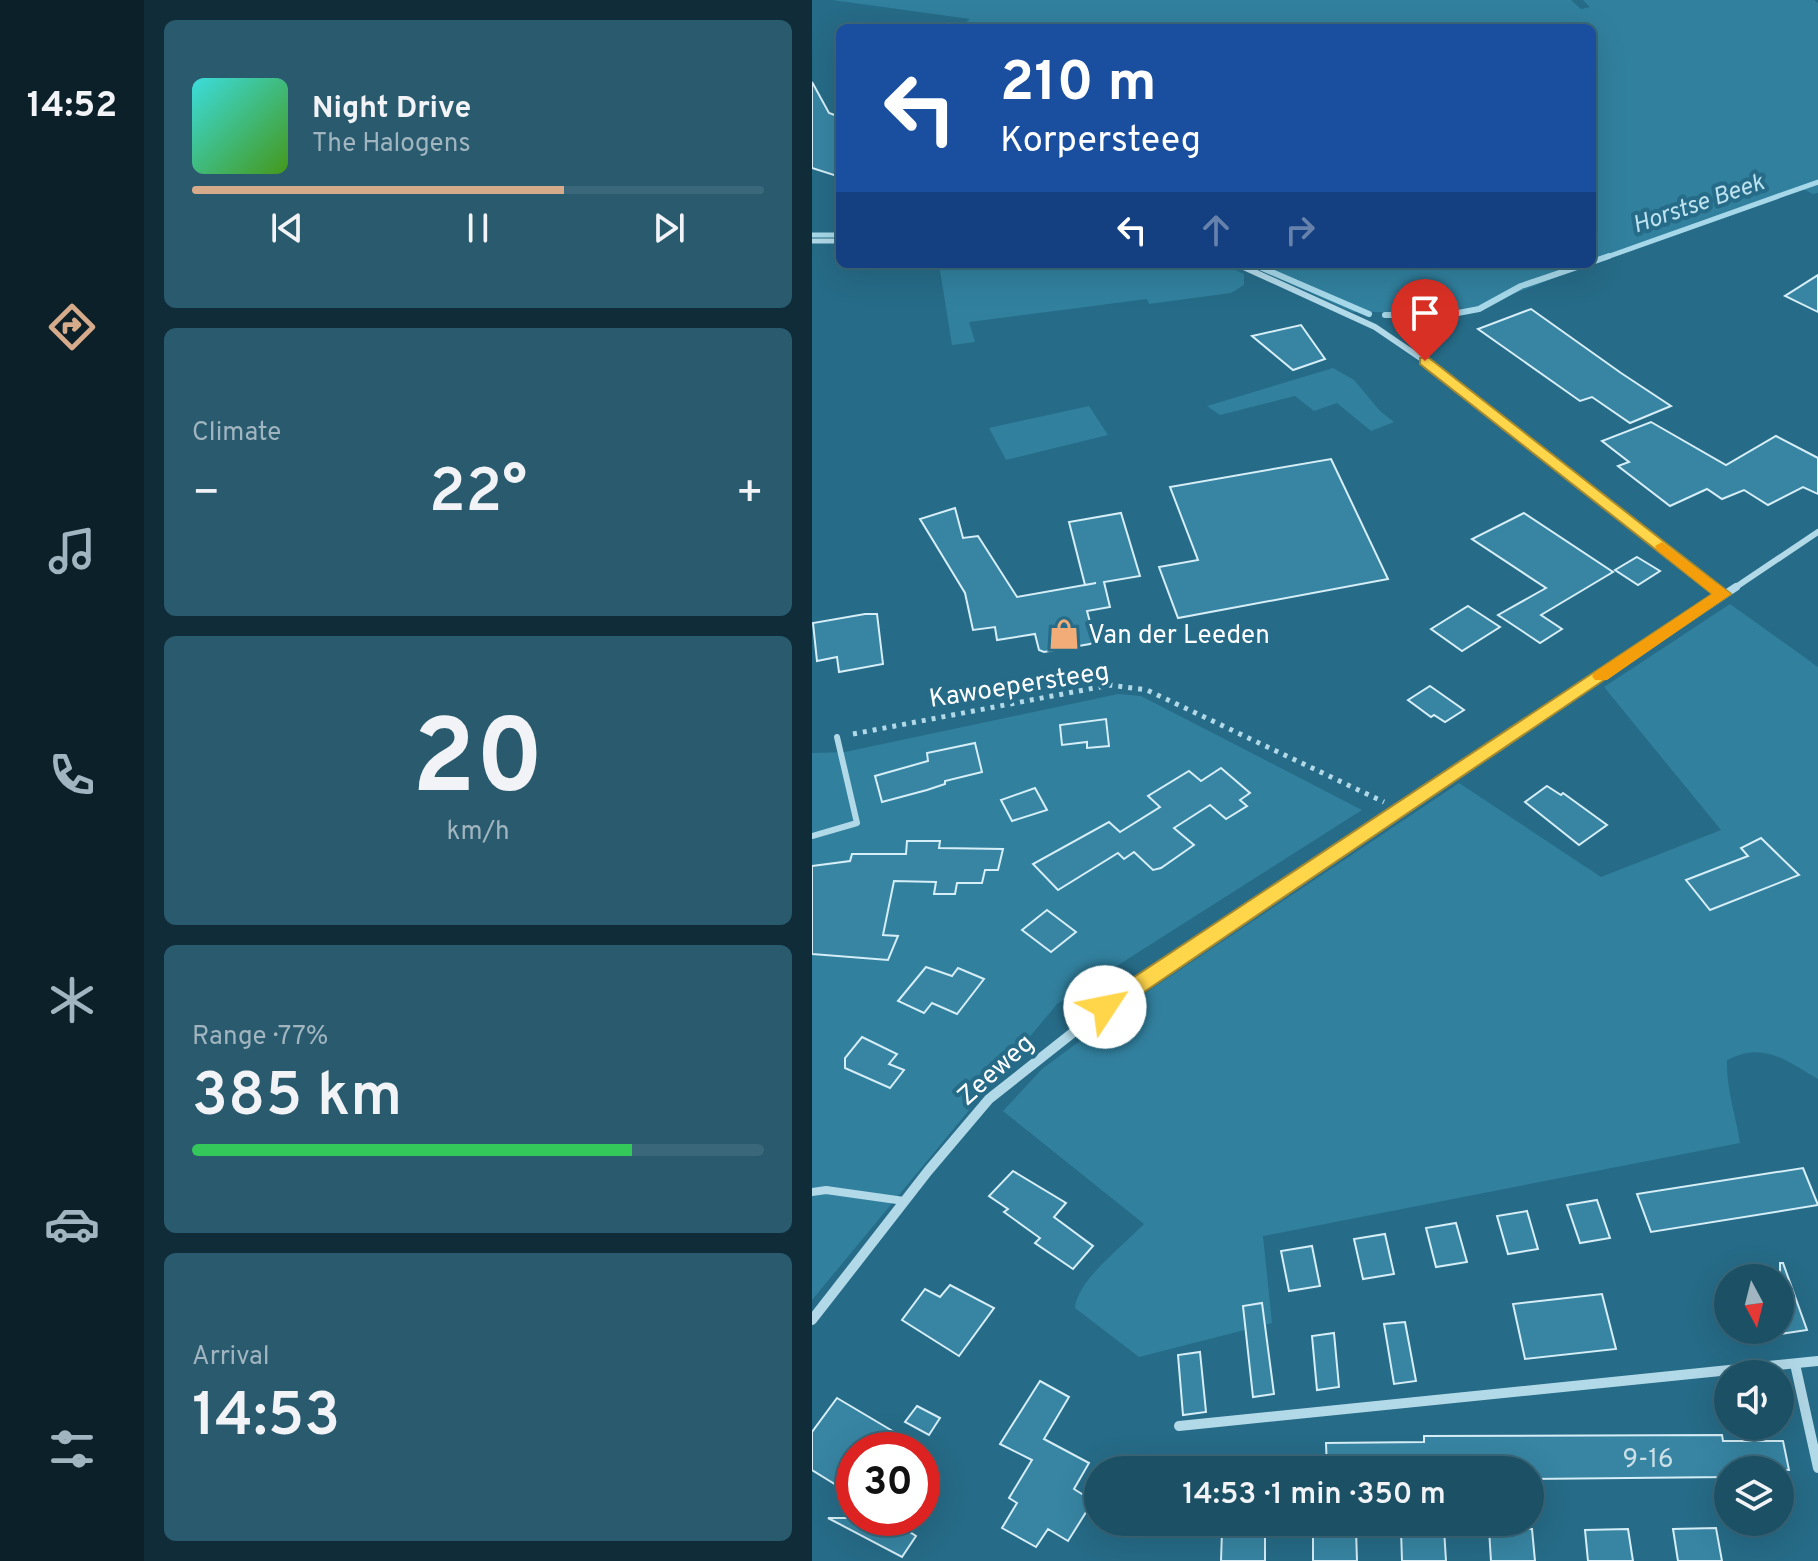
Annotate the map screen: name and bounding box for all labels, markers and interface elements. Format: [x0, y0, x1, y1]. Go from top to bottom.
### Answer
text: 210 m [1000, 50, 1157, 120]
icon: left [868, 56, 972, 160]
text: 14:52 [27, 84, 117, 130]
text: Night Drive [312, 91, 471, 128]
text: Korpersteeg [1000, 119, 1201, 165]
text: The Halogens [312, 128, 471, 161]
water label: Horstse Beek [1629, 168, 1769, 241]
icon: previous [265, 206, 309, 250]
icon: pause [456, 206, 500, 250]
icon: next [647, 206, 691, 250]
icon: left [1110, 208, 1154, 252]
icon: ahead [1194, 208, 1238, 252]
icon: right [1278, 208, 1322, 252]
pin [1391, 279, 1459, 361]
icon: arrive [1403, 291, 1447, 335]
icon: directions [44, 299, 100, 355]
text: Climate [192, 417, 281, 450]
text: 22° [429, 457, 527, 533]
text: − [192, 467, 220, 523]
text: + [736, 467, 764, 523]
icon: music [44, 523, 100, 579]
shop icon: Van der Leeden [1047, 617, 1081, 651]
place label: Van der Leeden [1088, 620, 1270, 653]
street label: Kawoepersteeg [927, 656, 1112, 717]
text: 20 [412, 698, 544, 830]
icon: phone [44, 747, 100, 803]
text: km/h [446, 816, 510, 849]
position arrow [1063, 965, 1147, 1049]
icon: climate [44, 972, 100, 1028]
text: Range · 77% [192, 1021, 328, 1054]
street label: Zeeweg [951, 1028, 1042, 1114]
text: 385 km [192, 1061, 402, 1137]
icon: car [44, 1196, 100, 1252]
north arrow [1714, 1264, 1794, 1344]
map controls [1714, 1264, 1794, 1536]
text: Arrival [192, 1341, 270, 1374]
button: sound [1714, 1360, 1794, 1440]
text: 14:53 [192, 1381, 340, 1457]
icon: filters [44, 1421, 100, 1477]
speed limit sign: 30 [836, 1432, 940, 1536]
house number: 9-16 [1622, 1444, 1674, 1477]
button: layers [1714, 1456, 1794, 1536]
text: 14:53 · 1 min · 350 m [1182, 1477, 1446, 1514]

